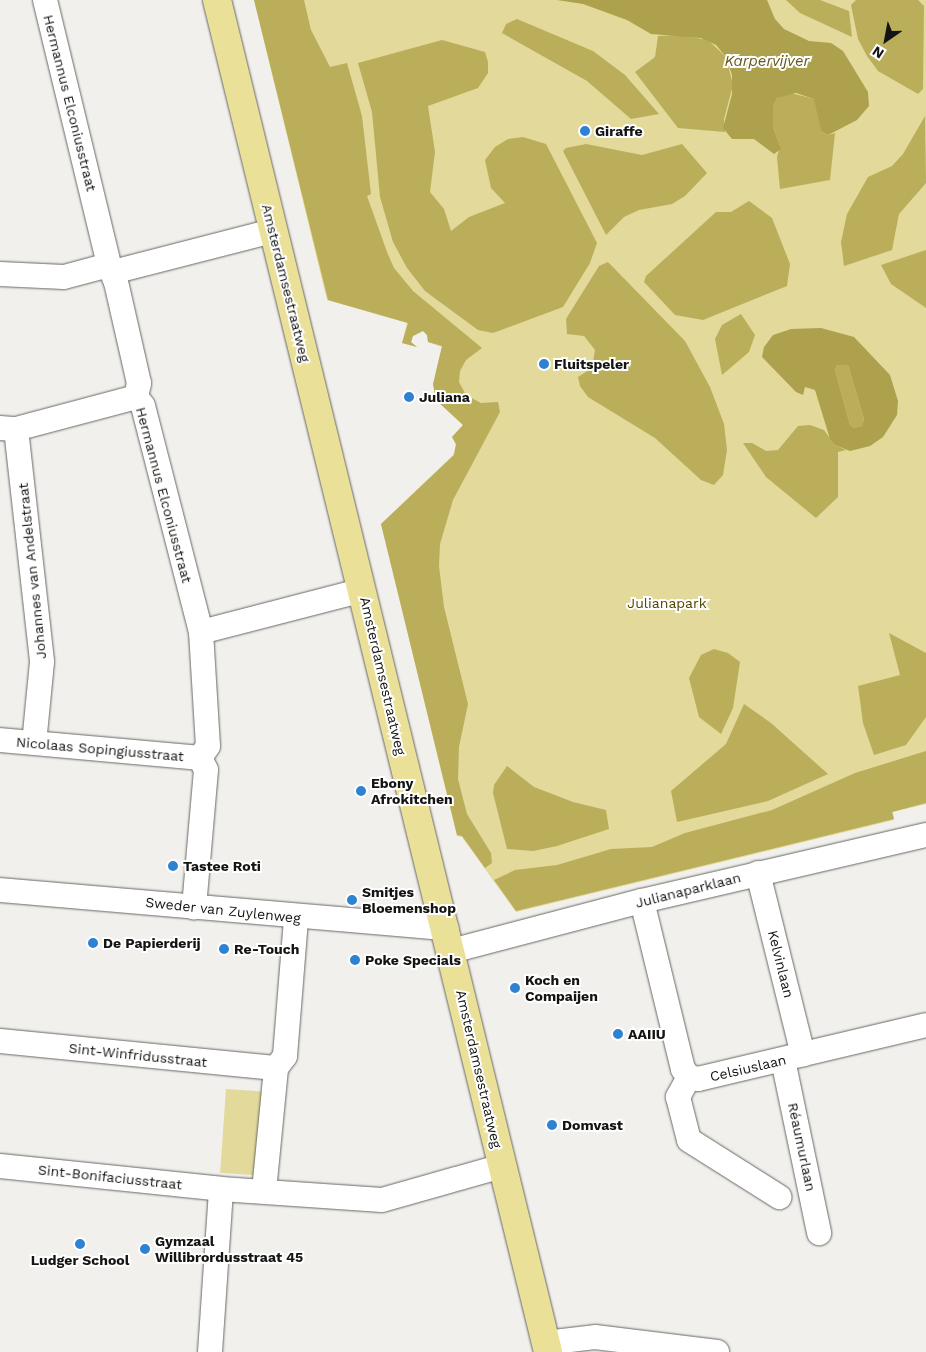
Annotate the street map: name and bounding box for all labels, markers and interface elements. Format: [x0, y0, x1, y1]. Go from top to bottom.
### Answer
street label: Hermannus Elconiusstraat [40, 13, 100, 193]
north arrow [861, 15, 911, 65]
text: N [869, 43, 887, 62]
water label: Karpervijver [725, 53, 809, 71]
place label: Giraffe [595, 123, 643, 139]
marker: Giraffe [579, 125, 591, 137]
street label: Amsterdamsestraatweg [258, 202, 314, 364]
place label: Fluitspeler [554, 356, 629, 372]
marker: Fluitspeler [538, 358, 550, 370]
place label: Juliana [419, 389, 470, 405]
marker: Juliana [403, 391, 415, 403]
street label: Hermannus Elconiusstraat [132, 405, 196, 585]
street label: Johannes van Andelstraat [14, 482, 50, 660]
street label: Amsterdamsestraatweg [357, 595, 409, 757]
park label: Julianapark [627, 595, 707, 611]
street label: Nicolaas Sopingiusstraat [15, 733, 185, 765]
place label: Ebony Afrokitchen [371, 775, 453, 808]
marker: Ebony Afrokitchen [355, 785, 367, 797]
place label: Tastee Roti [183, 858, 261, 874]
marker: Tastee Roti [167, 860, 179, 872]
street label: Julianaparklaan [634, 869, 742, 911]
place label: Smitjes Bloemenshop [362, 884, 456, 916]
street label: Sweder van Zuylenweg [144, 893, 302, 927]
marker: Smitjes Bloemenshop [346, 894, 358, 906]
street label: Kelvinlaan [764, 928, 798, 1000]
place label: De Papierderij [103, 935, 201, 951]
marker: De Papierderij [87, 937, 99, 949]
place label: Re-Touch [234, 941, 299, 957]
marker: Re-Touch [218, 943, 230, 955]
place label: Poke Specials [365, 952, 461, 968]
marker: Poke Specials [349, 954, 361, 966]
place label: Koch en Compaijen [525, 972, 598, 1004]
marker: Koch en Compaijen [509, 982, 521, 994]
street label: Amsterdamsestraatweg [453, 988, 505, 1150]
place label: AAIIU [628, 1026, 666, 1042]
marker: AAIIU [612, 1028, 624, 1040]
street label: Sint-Winfridusstraat [68, 1039, 208, 1071]
street label: Celsiuslaan [708, 1051, 788, 1085]
street label: Réaumurlaan [784, 1101, 820, 1193]
place label: Domvast [562, 1117, 623, 1133]
marker: Domvast [546, 1119, 558, 1131]
street label: Sint-Bonifaciusstraat [37, 1161, 183, 1193]
place label: Gymzaal Willibrordusstraat 45 [155, 1233, 303, 1266]
marker: Ludger School [74, 1238, 86, 1250]
marker: Gymzaal Willibrordusstraat 45 [139, 1243, 151, 1255]
place label: Ludger School [31, 1252, 129, 1268]

